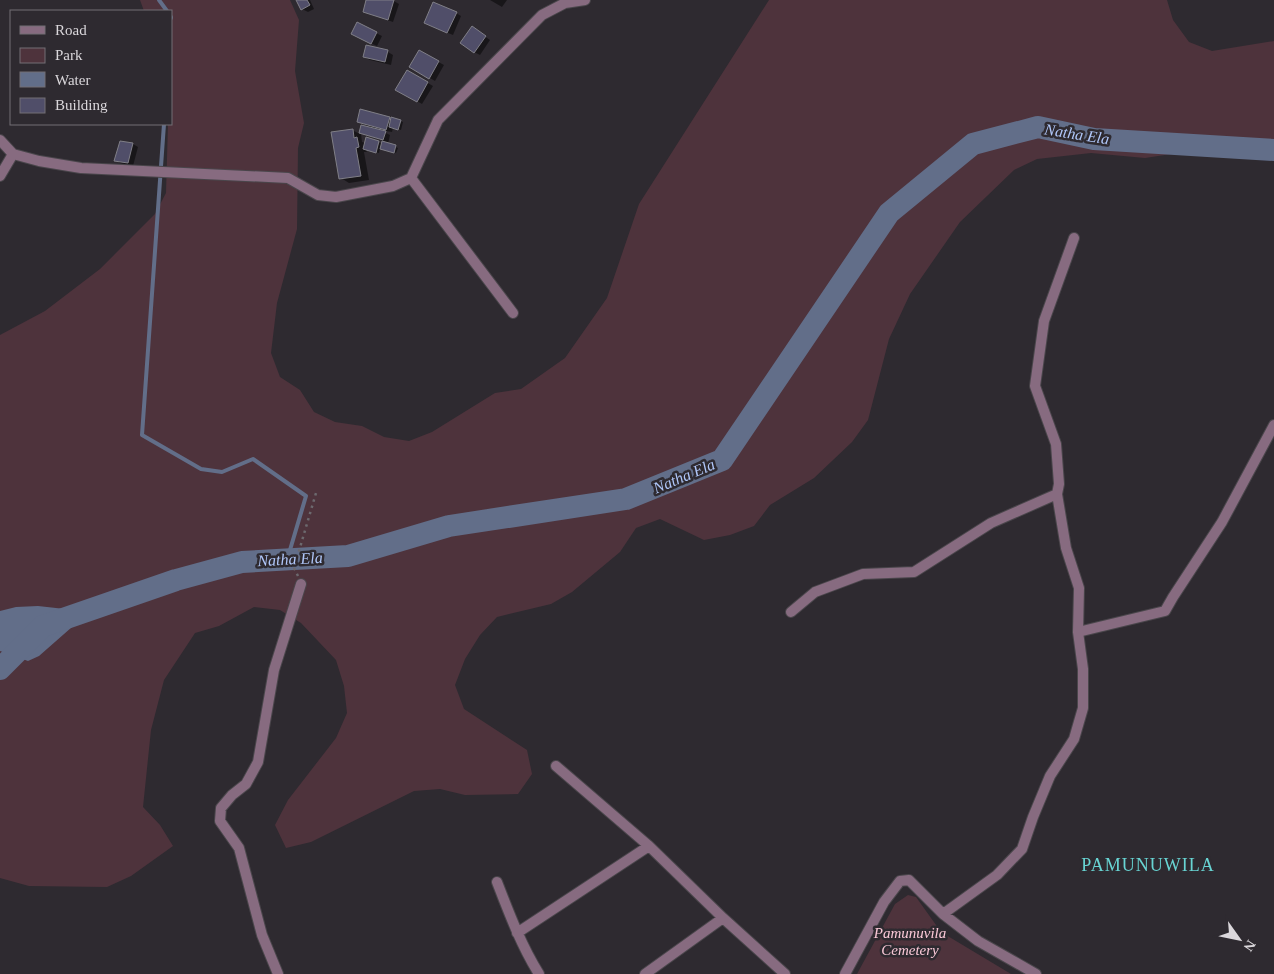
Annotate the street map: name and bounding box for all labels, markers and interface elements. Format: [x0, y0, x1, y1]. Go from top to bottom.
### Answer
legend [10, 10, 172, 125]
text: Road [55, 22, 87, 38]
text: Park [55, 47, 83, 63]
text: Water [55, 72, 90, 88]
text: Building [55, 97, 108, 113]
water label: Natha Ela [1042, 120, 1111, 148]
water label: Natha Ela [650, 455, 717, 497]
water label: Natha Ela [256, 549, 323, 569]
district label: PAMUNUWILA [1081, 855, 1215, 875]
north arrow [1214, 914, 1264, 964]
park label: Pamunuvila Cemetery [873, 925, 946, 958]
text: N [1240, 937, 1259, 954]

